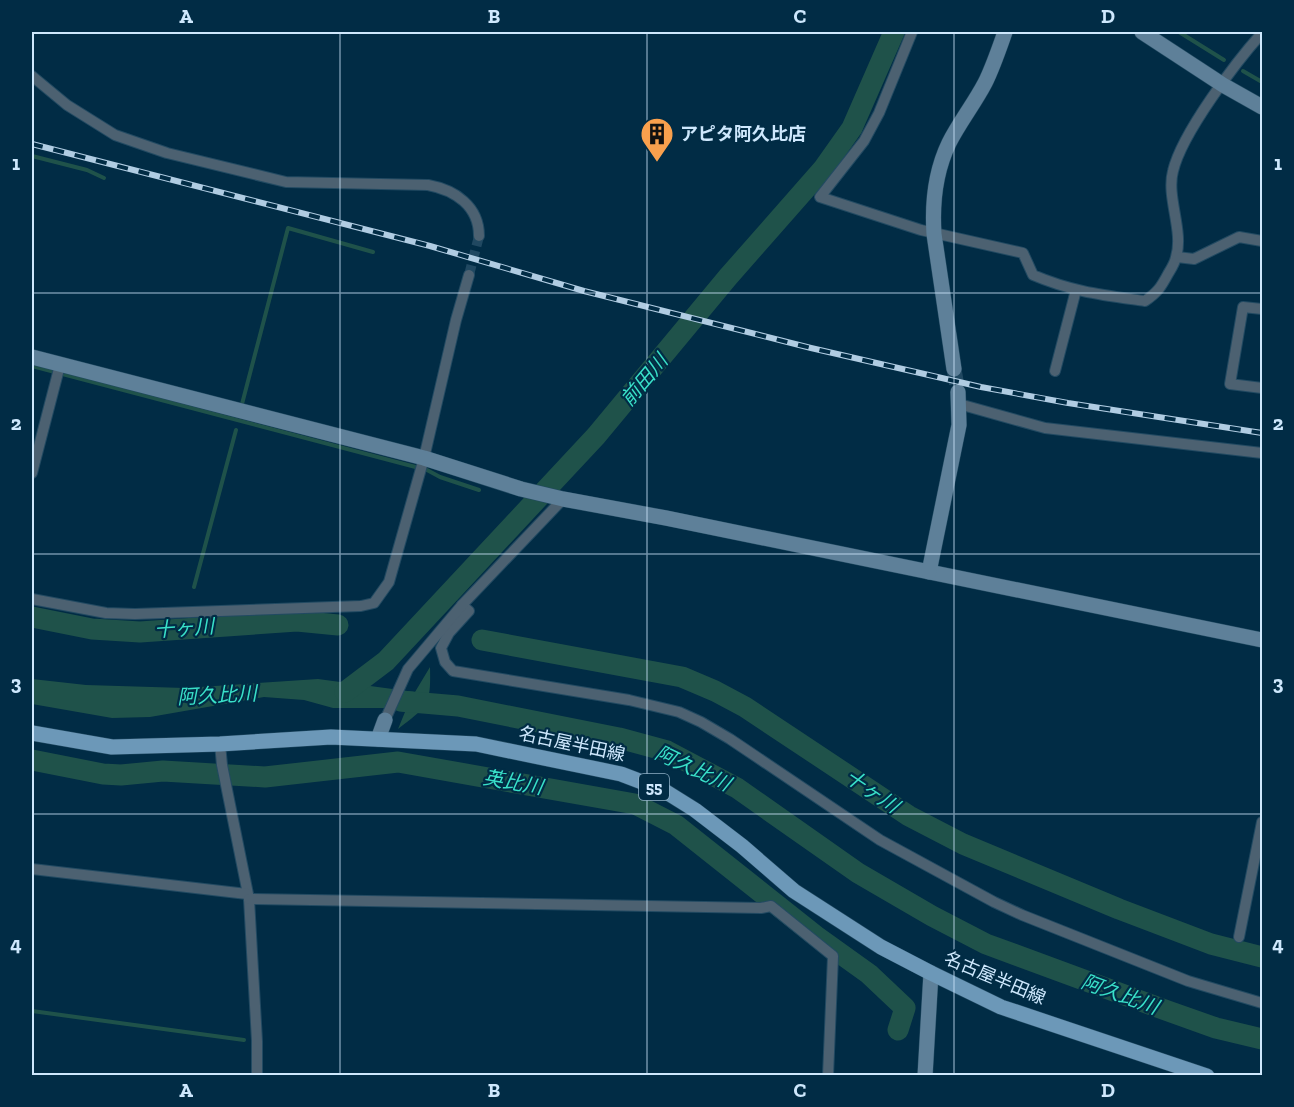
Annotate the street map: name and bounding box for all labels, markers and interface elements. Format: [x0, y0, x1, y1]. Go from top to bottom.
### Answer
text: A [179, 4, 193, 28]
text: B [488, 4, 500, 28]
text: C [794, 4, 807, 28]
text: D [1101, 4, 1115, 28]
building icon: アピタ阿久比店 [639, 116, 675, 163]
place label: アピタ阿久比店 [680, 123, 806, 145]
text: 1 [12, 151, 20, 175]
text: 1 [1274, 151, 1282, 175]
water label: 前田川 [616, 348, 674, 411]
text: 2 [11, 411, 22, 435]
text: 2 [1273, 411, 1284, 435]
water label: 十ヶ川 [153, 614, 217, 642]
text: 3 [11, 671, 22, 695]
text: 3 [1273, 671, 1284, 695]
water label: 阿久比川 [176, 681, 260, 709]
street label: 名古屋半田線 [517, 722, 627, 766]
water label: 阿久比川 [652, 740, 736, 797]
water label: 十ヶ川 [840, 764, 905, 819]
water label: 英比川 [481, 765, 547, 799]
road number: 55 [639, 774, 669, 800]
text: 4 [10, 932, 22, 956]
text: 4 [1272, 932, 1284, 956]
street label: 名古屋半田線 [941, 947, 1049, 1009]
water label: 阿久比川 [1078, 969, 1164, 1020]
text: A [179, 1078, 193, 1102]
text: B [488, 1078, 500, 1102]
text: C [794, 1078, 807, 1102]
text: D [1101, 1078, 1115, 1102]

